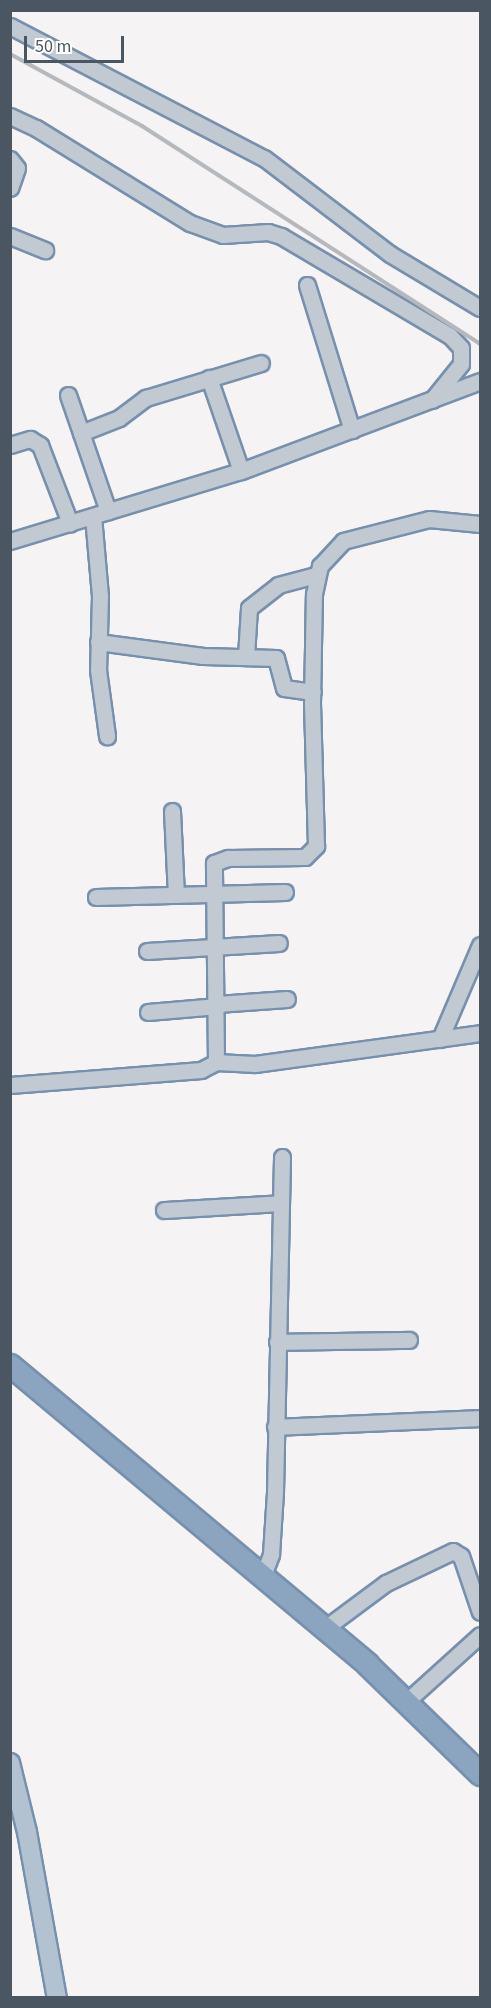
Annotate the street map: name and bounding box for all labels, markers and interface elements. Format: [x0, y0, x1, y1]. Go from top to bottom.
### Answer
scale bar [27, 24, 128, 62]
text: 50 m [35, 34, 71, 59]

